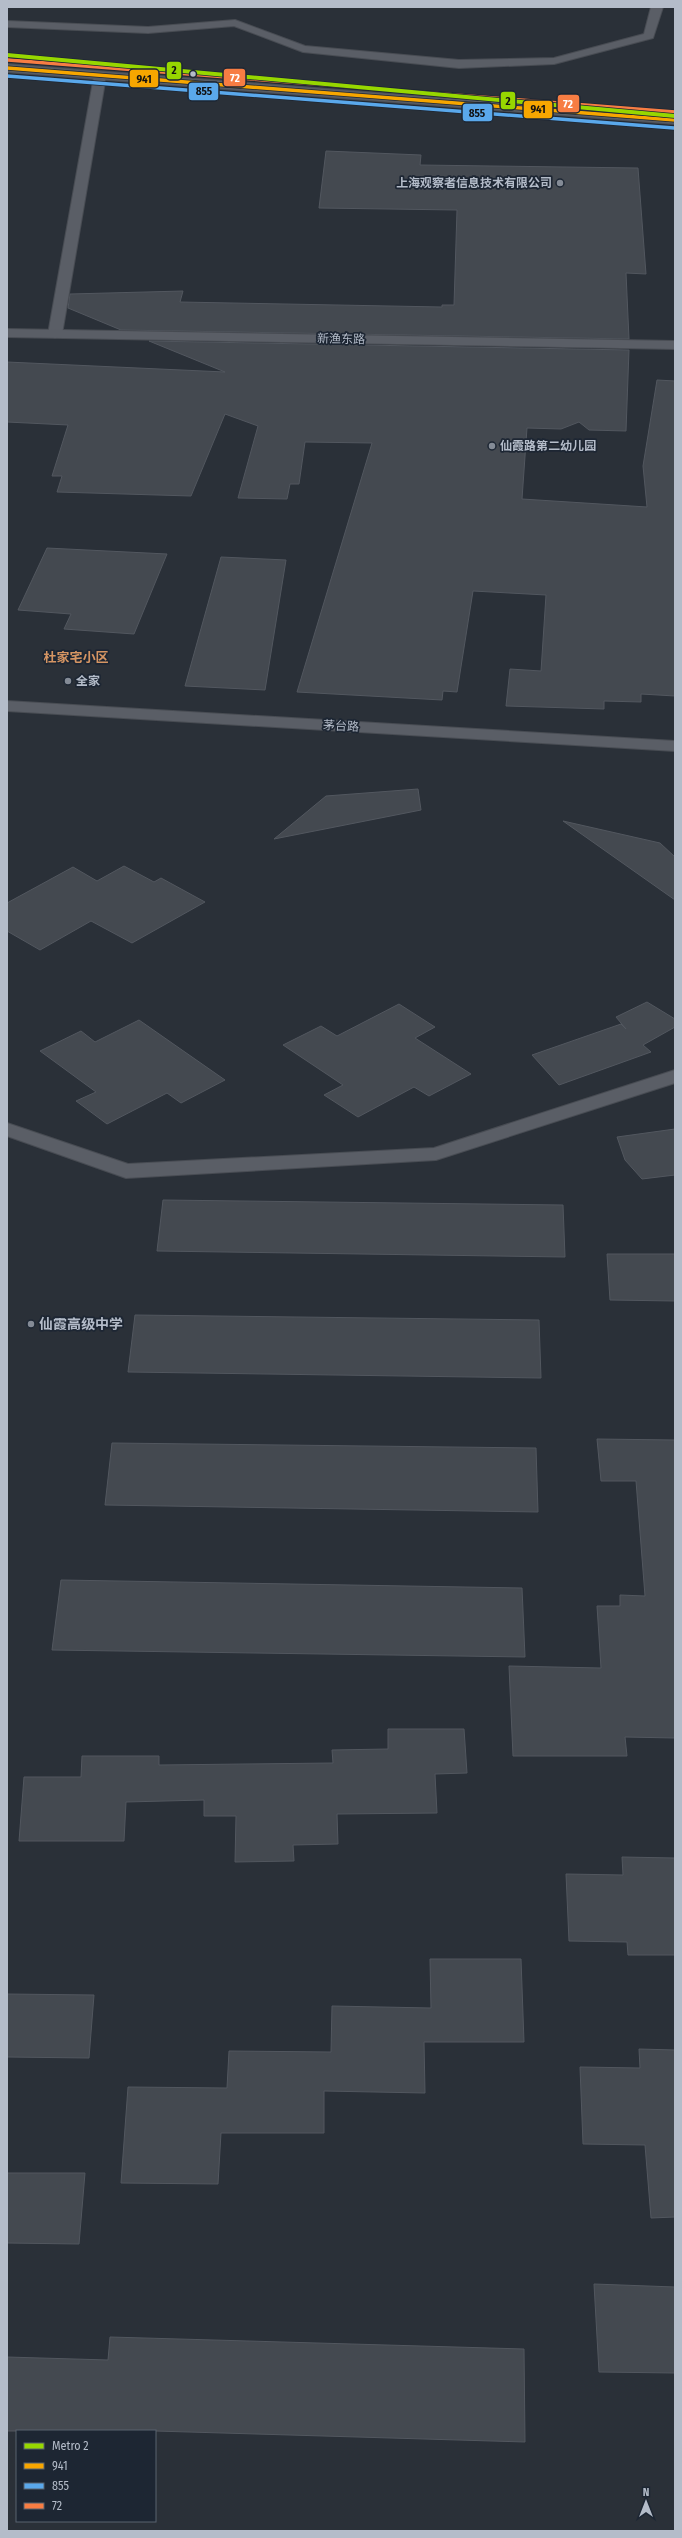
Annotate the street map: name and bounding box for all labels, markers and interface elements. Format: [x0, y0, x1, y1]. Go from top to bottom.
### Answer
line badge: 2 [166, 61, 182, 80]
text: 2 [170, 64, 177, 77]
line badge: 72 [223, 68, 246, 87]
line badge: 941 [129, 69, 159, 88]
unlabelled marker [188, 69, 198, 79]
text: 72 [230, 72, 240, 85]
text: 941 [136, 73, 152, 86]
line badge: 855 [188, 82, 219, 101]
text: 855 [196, 85, 213, 98]
line badge: 2 [500, 91, 516, 110]
line badge: 72 [557, 94, 580, 113]
text: 2 [504, 95, 511, 108]
text: 72 [563, 98, 573, 111]
line badge: 941 [523, 100, 553, 119]
line badge: 855 [462, 103, 493, 122]
text: 941 [530, 103, 546, 116]
text: 855 [469, 107, 486, 120]
place label: 上海观察者信息技术有限公司 [396, 176, 552, 190]
marker: 上海观察者信息技术有限公司 [555, 178, 565, 188]
street label: 新渔东路 [317, 332, 365, 346]
place label: 仙霞路第二幼儿园 [500, 439, 596, 453]
marker: 仙霞路第二幼儿园 [487, 441, 497, 451]
district label: 杜家宅小区 [43, 650, 109, 665]
place label: 全家 [76, 674, 100, 688]
marker: 全家 [63, 676, 73, 686]
street label: 茅台路 [323, 718, 359, 734]
place label: 仙霞高级中学 [39, 1316, 123, 1333]
marker: 仙霞高级中学 [26, 1319, 36, 1329]
legend [16, 2430, 156, 2522]
text: Metro 2 [52, 2439, 89, 2453]
text: 941 [52, 2459, 68, 2473]
text: 855 [52, 2479, 69, 2493]
north arrow [626, 2482, 666, 2522]
text: N [643, 2486, 649, 2499]
text: 72 [52, 2499, 62, 2513]

